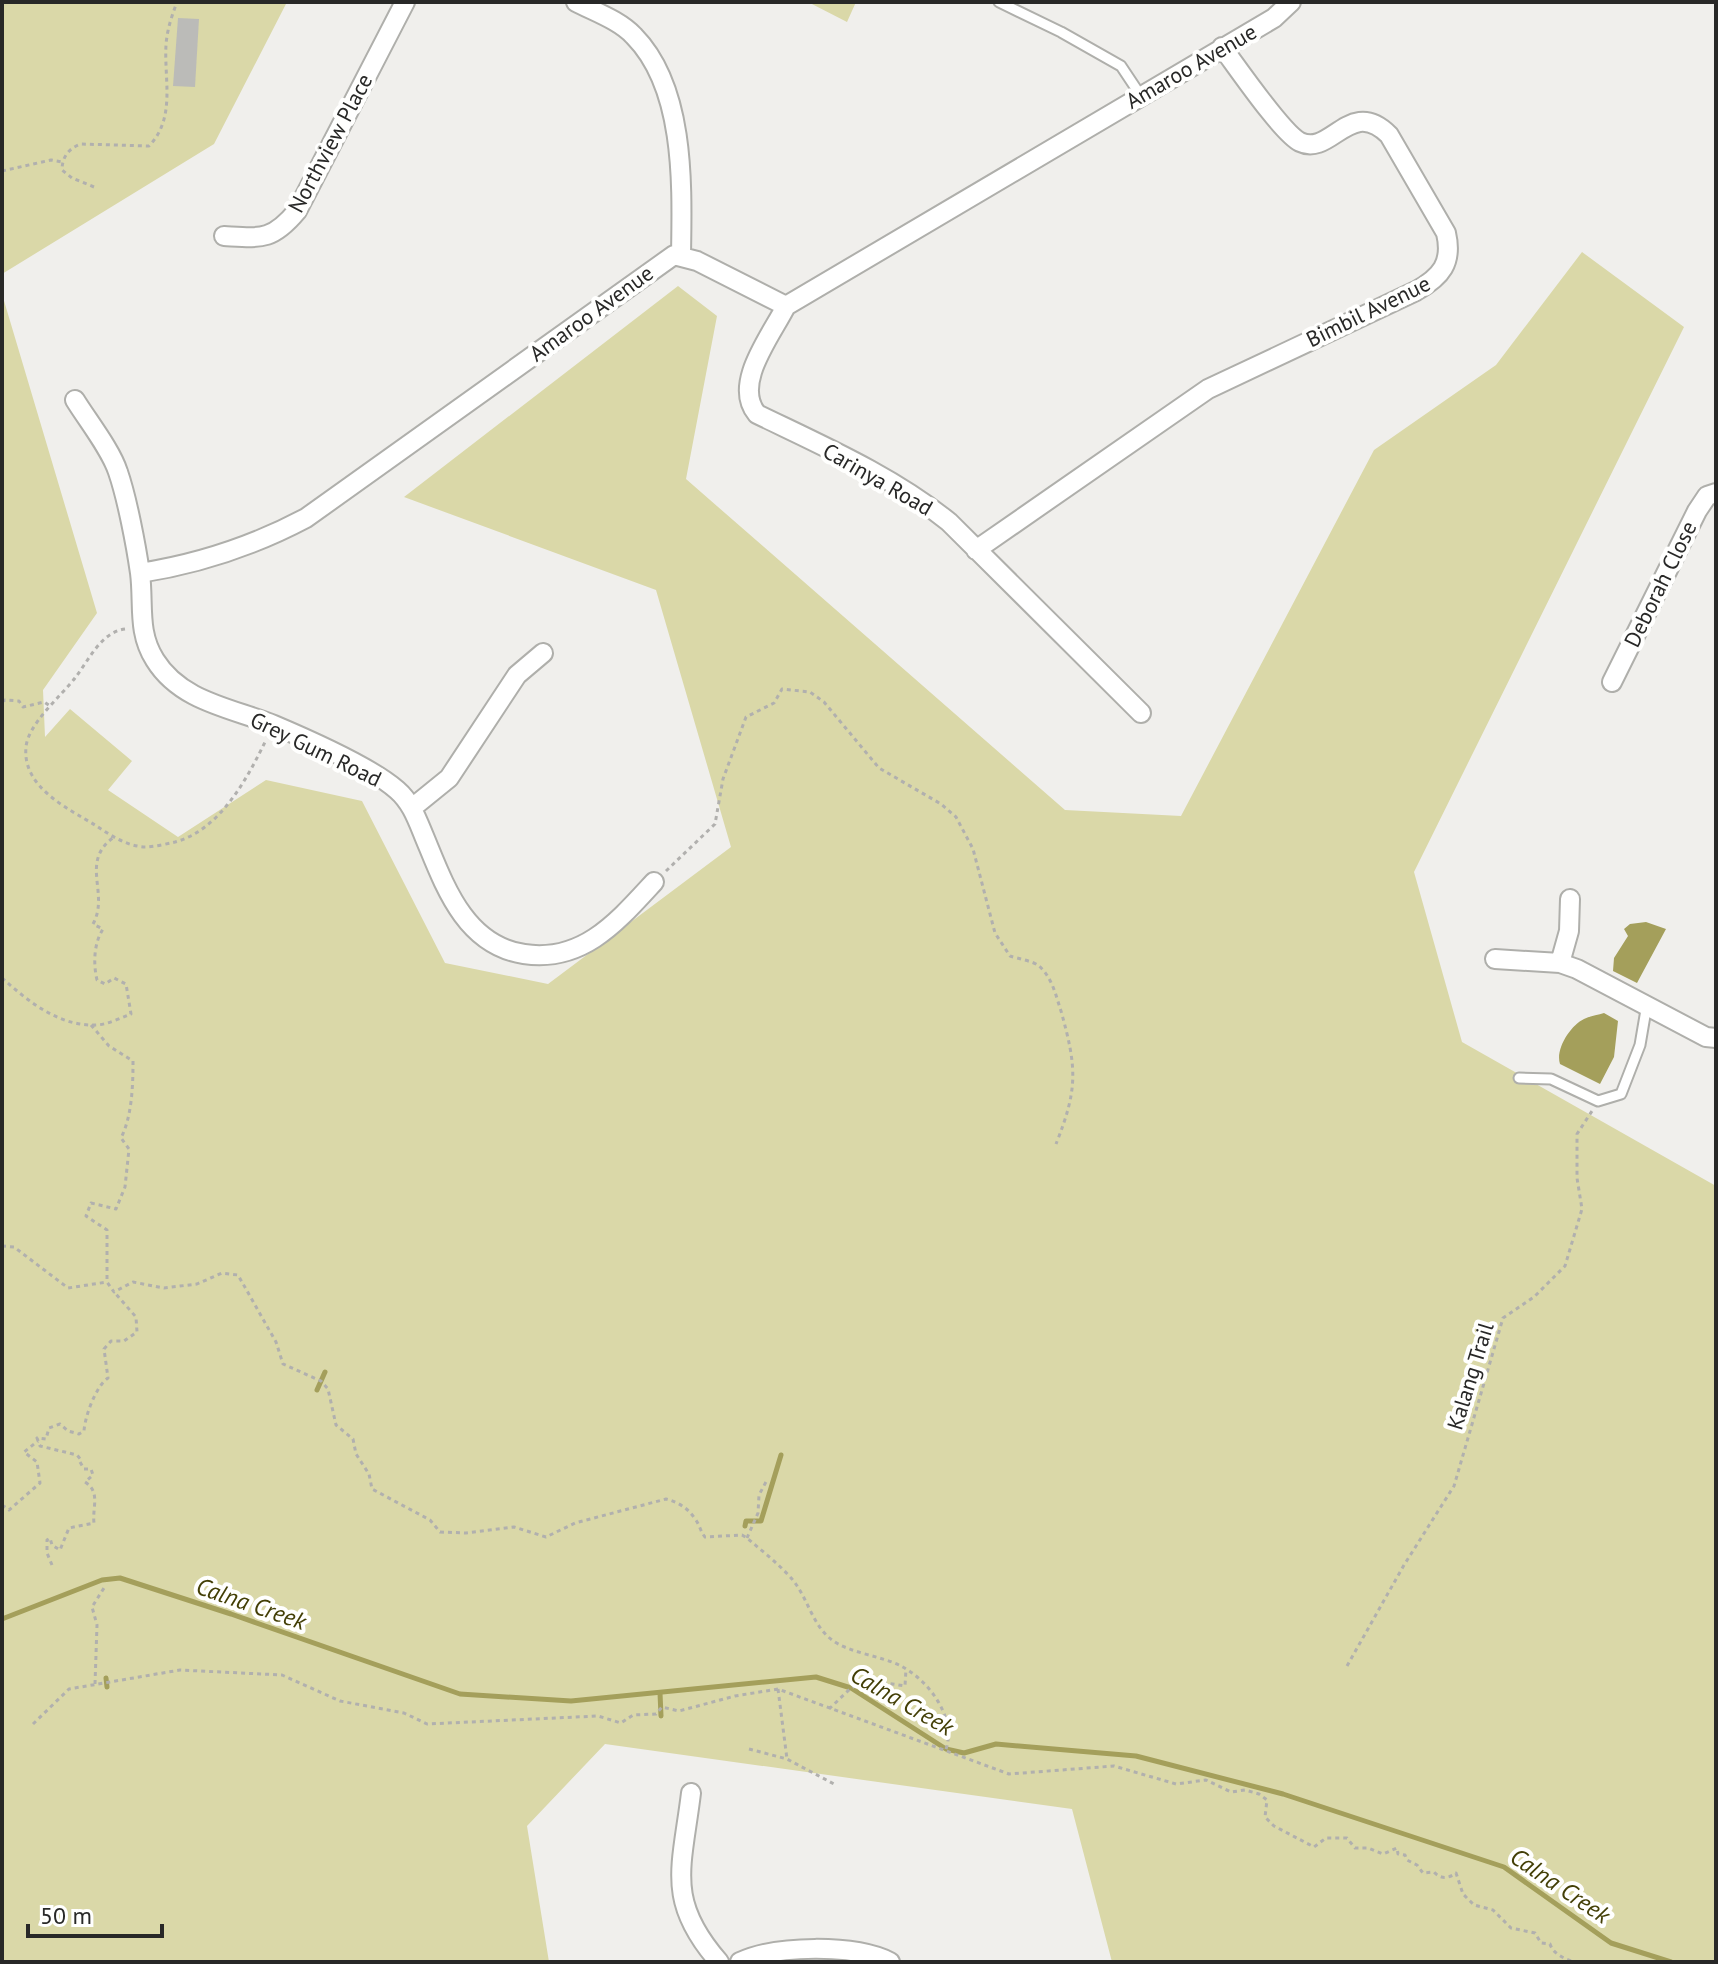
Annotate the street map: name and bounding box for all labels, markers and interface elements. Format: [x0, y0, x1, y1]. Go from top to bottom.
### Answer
street label: Amaroo Avenue [1121, 17, 1261, 115]
street label: Northview Place [282, 69, 378, 217]
street label: Amaroo Avenue [523, 259, 659, 367]
street label: Bimbil Avenue [1301, 269, 1435, 353]
street label: Carinya Road [818, 436, 938, 522]
street label: Deborah Close [1617, 516, 1703, 652]
street label: Grey Gum Road [246, 705, 386, 793]
street label: Kalang Trail [1440, 1318, 1500, 1433]
water label: Calna Creek [192, 1570, 311, 1637]
water label: Calna Creek [845, 1659, 960, 1743]
water label: Calna Creek [1504, 1841, 1617, 1931]
scale bar [28, 1888, 162, 1938]
text: 50 m [40, 1900, 92, 1931]

